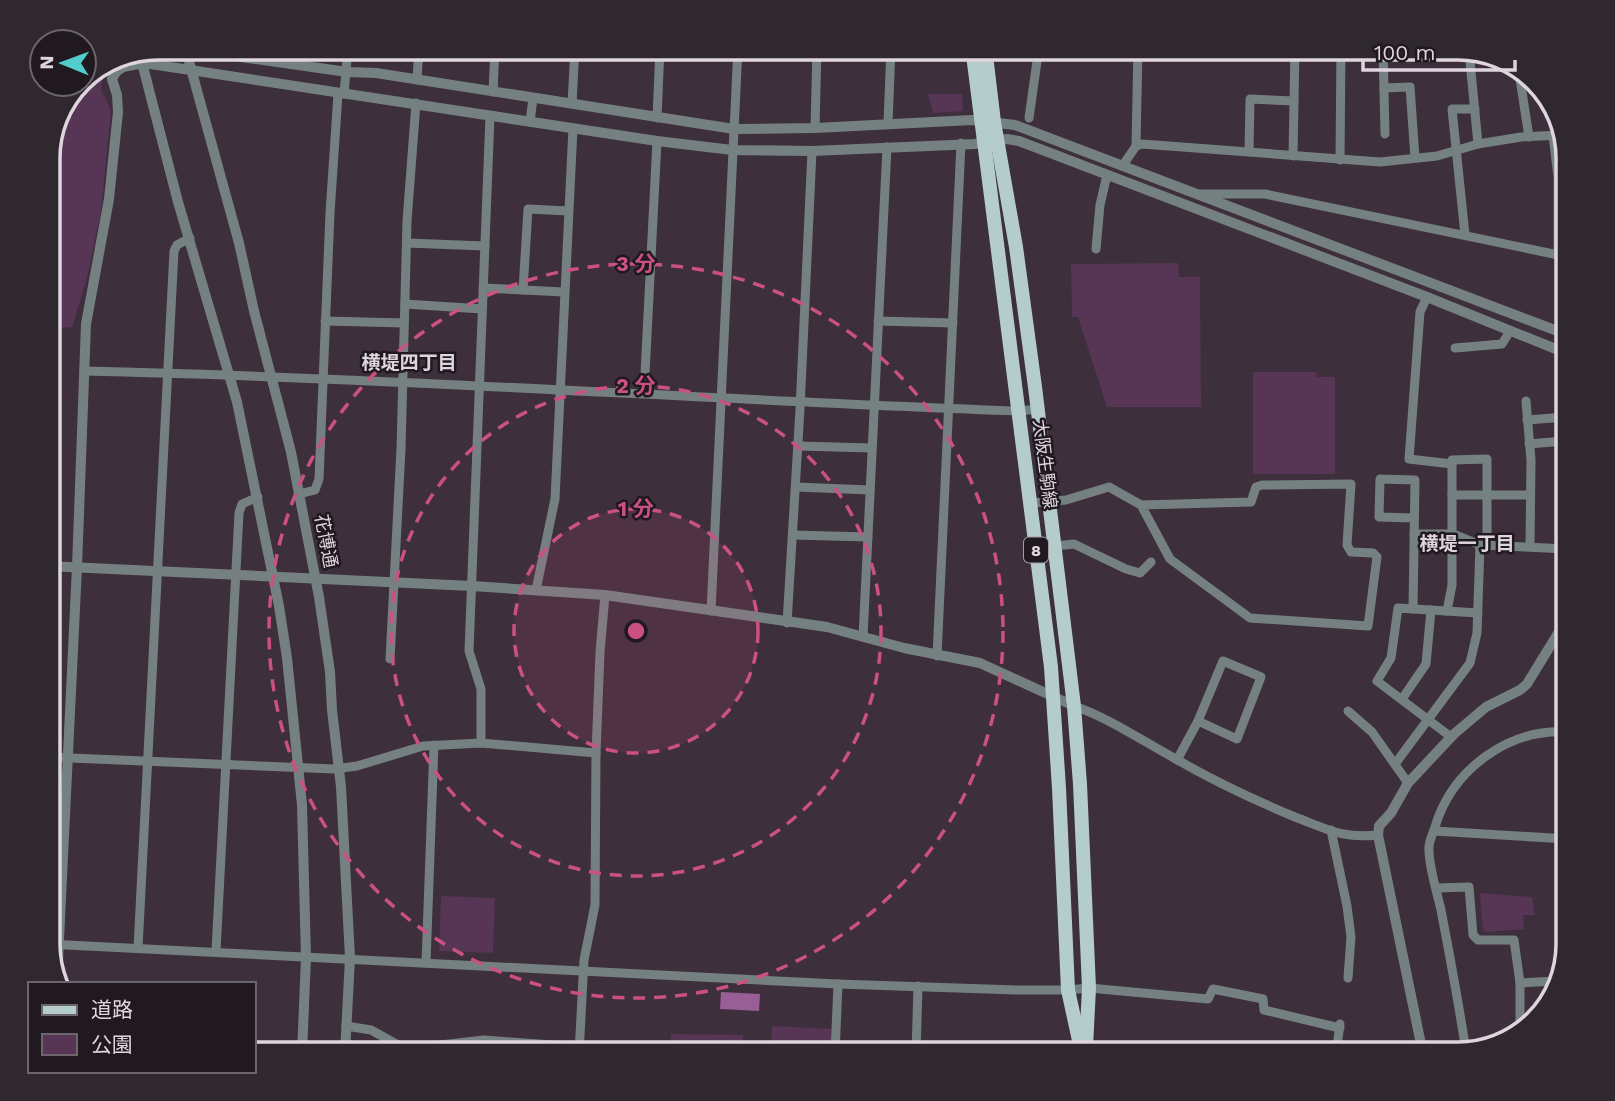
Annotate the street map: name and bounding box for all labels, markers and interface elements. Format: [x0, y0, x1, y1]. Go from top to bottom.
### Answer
north arrow [28, 28, 98, 98]
scale bar [1363, 28, 1515, 72]
text: 100 m [1374, 40, 1436, 65]
text: N [35, 55, 58, 70]
text: 3 分 [616, 251, 656, 276]
district label: 横堤四丁目 [361, 351, 457, 374]
text: 2 分 [616, 373, 656, 398]
street label: 大阪生駒線 [1030, 418, 1061, 510]
text: 1 分 [618, 496, 654, 521]
street label: 花博通 [311, 512, 342, 569]
district label: 横堤一丁目 [1419, 532, 1515, 555]
road number: 8 [1024, 538, 1048, 562]
centre of rings [624, 619, 648, 643]
legend [28, 982, 256, 1073]
text: 道路 [91, 997, 133, 1022]
text: 公園 [91, 1032, 133, 1057]

